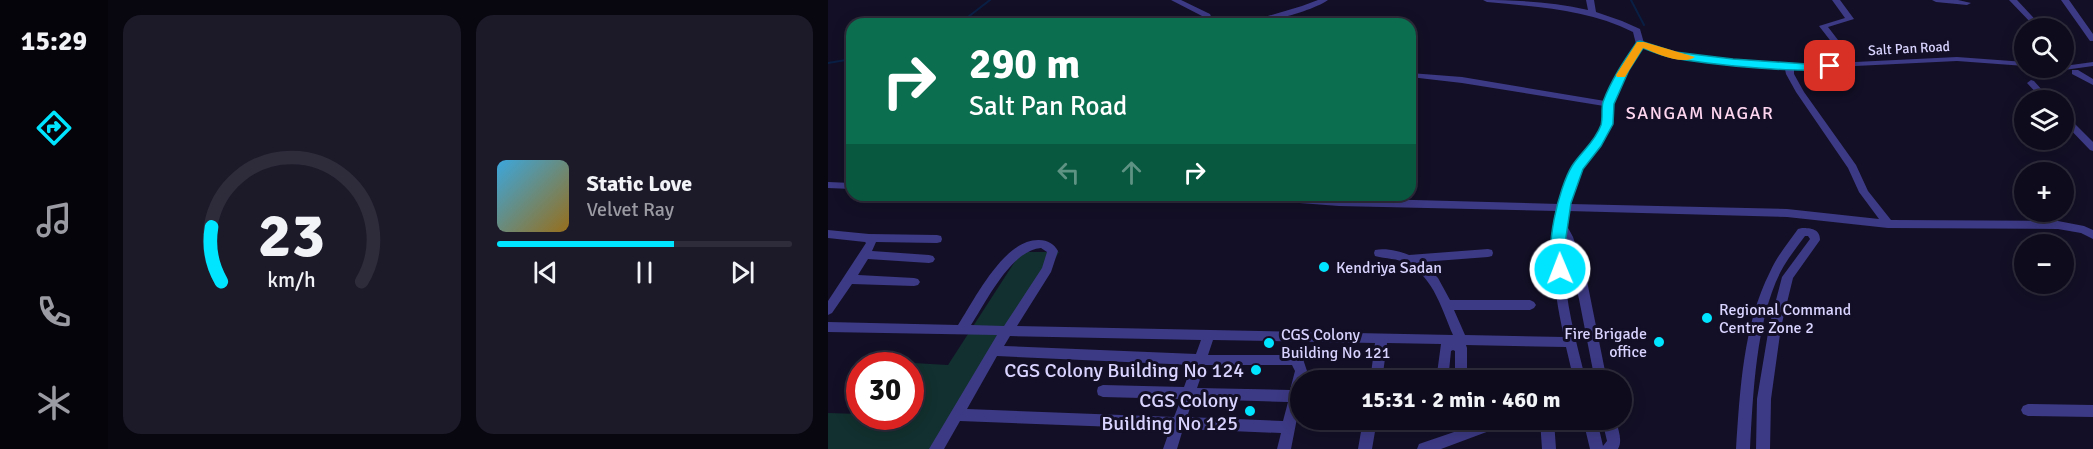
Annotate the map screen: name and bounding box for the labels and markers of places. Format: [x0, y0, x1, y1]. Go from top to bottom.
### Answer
pin [1804, 40, 1855, 91]
place label: Kendriya Sadan [1336, 258, 1442, 278]
marker: Kendriya Sadan [1317, 260, 1331, 274]
place label: Regional Command Centre Zone 2 [1719, 300, 1851, 338]
marker: Regional Command Centre Zone 2 [1700, 311, 1714, 325]
place label: Fire Brigade office [1564, 324, 1647, 362]
place label: CGS Colony Building No 121 [1281, 325, 1390, 363]
marker: Fire Brigade office [1652, 335, 1666, 349]
marker: CGS Colony Building No 121 [1262, 336, 1276, 350]
place label: CGS Colony Building No 124 [1004, 358, 1244, 383]
marker: CGS Colony Building No 124 [1249, 363, 1263, 377]
place label: CGS Colony Building No 125 [1101, 388, 1239, 436]
marker: CGS Colony Building No 125 [1243, 404, 1257, 418]

